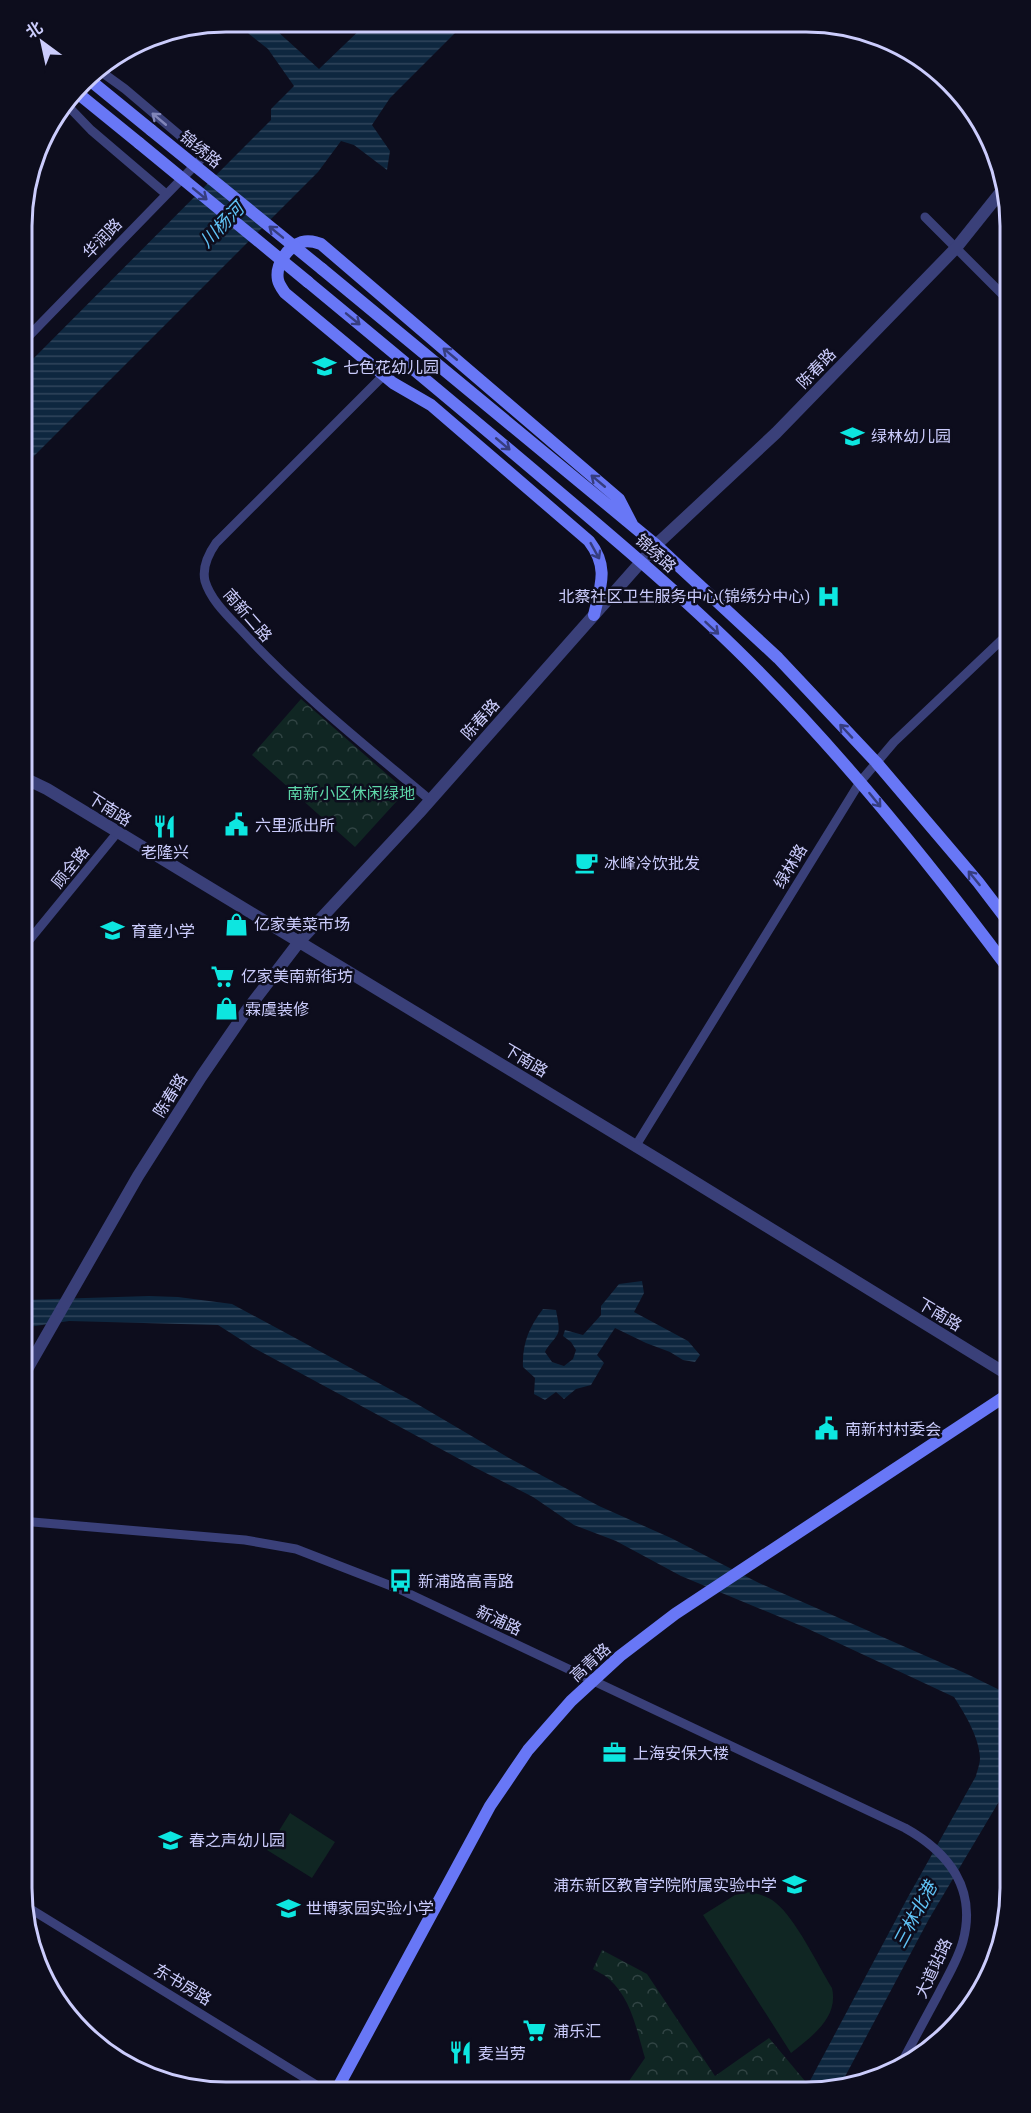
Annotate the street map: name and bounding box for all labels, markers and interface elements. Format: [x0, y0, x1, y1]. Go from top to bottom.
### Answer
north arrow [12, 12, 72, 72]
text: 北 [22, 17, 45, 41]
one-way arrow [151, 112, 167, 125]
street label: 锦绣路 [177, 126, 226, 171]
one-way arrow [192, 187, 208, 200]
water label: 川杨河 [195, 195, 250, 251]
street label: 华润路 [78, 214, 125, 262]
one-way arrow [269, 226, 285, 239]
one-way arrow [345, 313, 361, 326]
street label: 陈春路 [792, 344, 839, 392]
one-way arrow [443, 347, 458, 361]
school or university icon: 七色花幼儿园 [312, 354, 338, 380]
place label: 七色花幼儿园 [343, 357, 439, 376]
school or university icon: 绿林幼儿园 [840, 423, 866, 449]
place label: 绿林幼儿园 [871, 426, 951, 445]
one-way arrow [495, 437, 510, 451]
one-way arrow [590, 474, 606, 487]
street label: 锦绣路 [632, 530, 681, 576]
one-way arrow [589, 542, 601, 559]
hospital icon: 北蔡社区卫生服务中心(锦绣分中心) [815, 583, 841, 609]
street label: 南新二路 [220, 584, 277, 645]
place label: 北蔡社区卫生服务中心(锦绣分中心) [559, 586, 810, 605]
one-way arrow [705, 621, 720, 635]
street label: 陈春路 [457, 694, 503, 743]
one-way arrow [839, 723, 854, 738]
park label: 南新小区休闲绿地 [287, 783, 415, 802]
street label: 下南路 [85, 788, 136, 829]
one-way arrow [868, 792, 882, 807]
public building icon: 六里派出所 [224, 812, 250, 838]
restaurant icon: 老隆兴 [152, 814, 178, 840]
place label: 六里派出所 [255, 815, 335, 834]
street label: 绿林路 [769, 840, 810, 891]
street label: 顾全路 [47, 842, 92, 891]
place label: 老隆兴 [141, 842, 189, 861]
cafe icon: 冰峰冷饮批发 [573, 850, 599, 876]
place label: 冰峰冷饮批发 [604, 853, 700, 872]
one-way arrow [968, 870, 981, 886]
shop icon: 亿家美菜市场 [223, 911, 249, 937]
place label: 亿家美菜市场 [254, 914, 350, 933]
school or university icon: 育童小学 [100, 918, 126, 944]
place label: 育童小学 [131, 921, 195, 940]
supermarket icon: 亿家美南新街坊 [210, 963, 236, 989]
place label: 亿家美南新街坊 [241, 966, 353, 985]
shop icon: 霖虞装修 [214, 996, 240, 1022]
place label: 霖虞装修 [245, 999, 309, 1018]
street label: 下南路 [501, 1039, 552, 1080]
street label: 陈春路 [149, 1069, 190, 1120]
street label: 下南路 [915, 1293, 966, 1334]
public building icon: 南新村村委会 [814, 1416, 840, 1442]
place label: 南新村村委会 [845, 1419, 941, 1438]
bus stop icon: 新浦路高青路 [387, 1568, 413, 1594]
place label: 新浦路高青路 [418, 1571, 514, 1590]
street label: 新浦路 [473, 1601, 525, 1638]
street label: 高青路 [565, 1639, 614, 1685]
office icon: 上海安保大楼 [602, 1740, 628, 1766]
place label: 上海安保大楼 [633, 1743, 729, 1762]
school or university icon: 春之声幼儿园 [158, 1827, 184, 1853]
place label: 春之声幼儿园 [189, 1830, 285, 1849]
school or university icon: 浦东新区教育学院附属实验中学 [782, 1872, 808, 1898]
place label: 浦东新区教育学院附属实验中学 [553, 1875, 777, 1894]
water label: 三林北港 [888, 1875, 942, 1951]
school or university icon: 世博家园实验小学 [275, 1895, 301, 1921]
place label: 世博家园实验小学 [306, 1898, 434, 1917]
street label: 大道站路 [910, 1935, 955, 2001]
street label: 东书房路 [151, 1959, 216, 2008]
supermarket icon: 浦乐汇 [522, 2018, 548, 2044]
place label: 浦乐汇 [553, 2021, 601, 2040]
restaurant icon: 麦当劳 [447, 2040, 473, 2066]
place label: 麦当劳 [478, 2043, 526, 2062]

